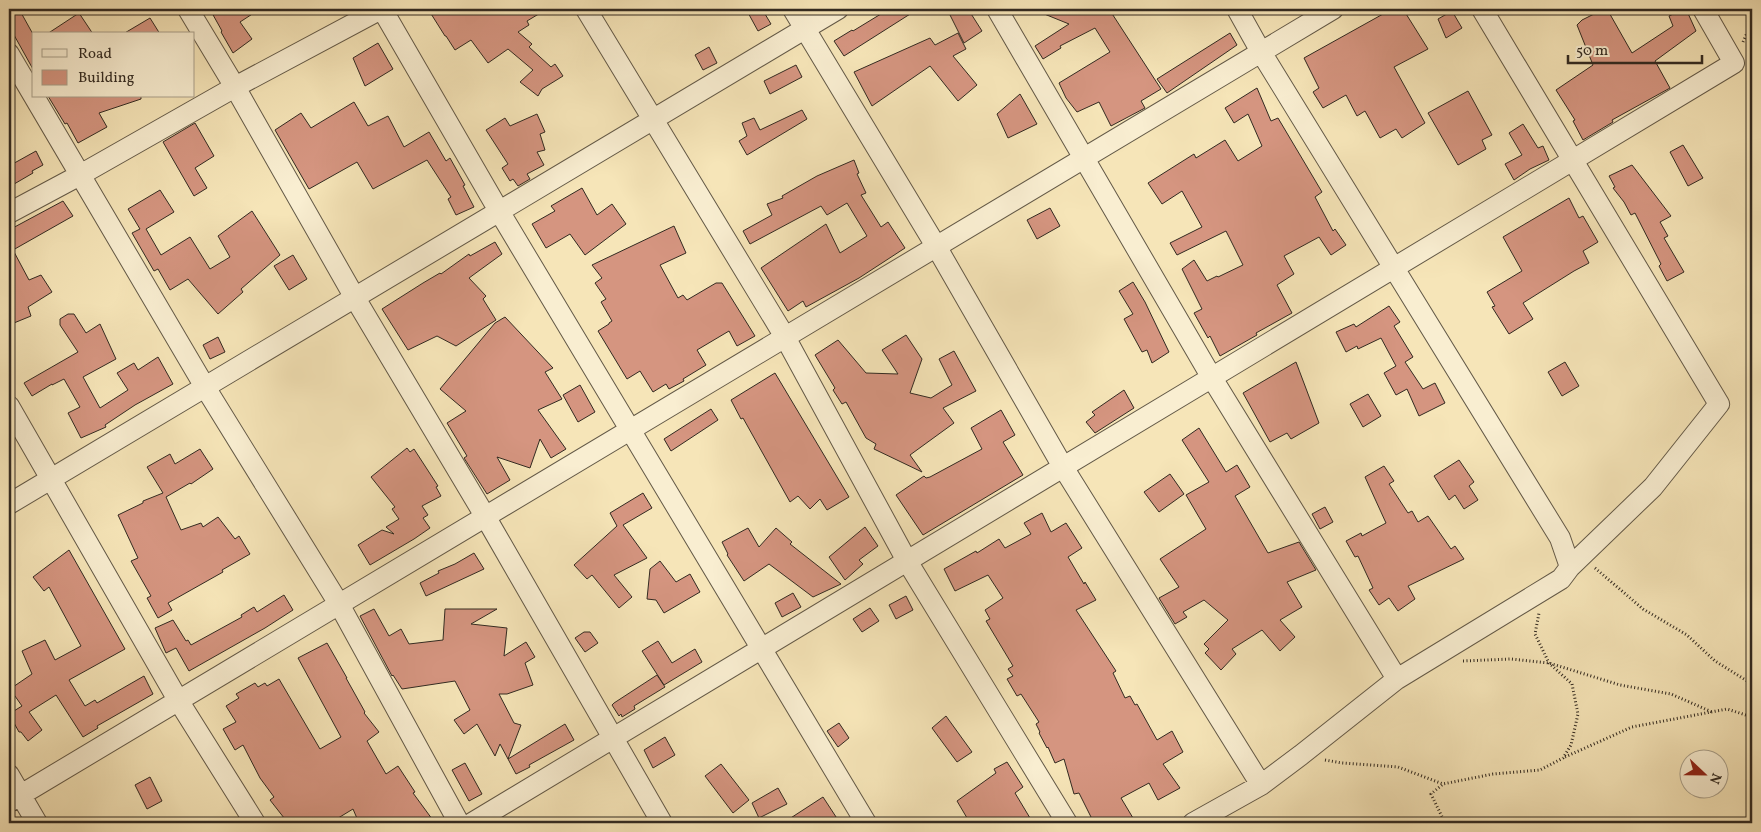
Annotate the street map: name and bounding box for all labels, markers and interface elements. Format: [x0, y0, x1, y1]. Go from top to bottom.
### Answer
legend [32, 32, 195, 98]
scale bar [1568, 32, 1702, 64]
text: 50 m [1576, 41, 1608, 62]
text: Road [78, 44, 112, 65]
text: Building [78, 68, 135, 89]
north arrow [1678, 750, 1728, 800]
text: N [1704, 770, 1725, 787]

